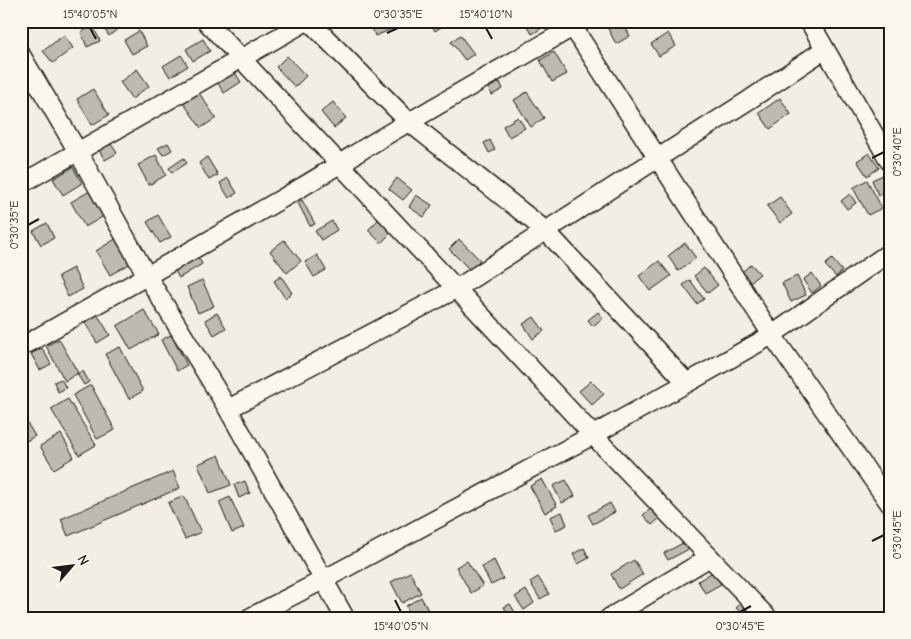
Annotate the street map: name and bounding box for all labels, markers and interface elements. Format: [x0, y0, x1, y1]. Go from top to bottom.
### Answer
text: 15°40'05"N [63, 7, 117, 21]
text: 0°30'35"E [373, 7, 423, 21]
text: 15°40'10"N [460, 7, 512, 21]
text: 0°30'40"E [890, 127, 904, 177]
text: 0°30'35"E [7, 200, 21, 250]
text: 0°30'45"E [890, 511, 904, 559]
north arrow [48, 542, 98, 592]
text: N [73, 552, 93, 568]
text: 15°40'05"N [374, 619, 428, 633]
text: 0°30'45"E [716, 619, 764, 633]

